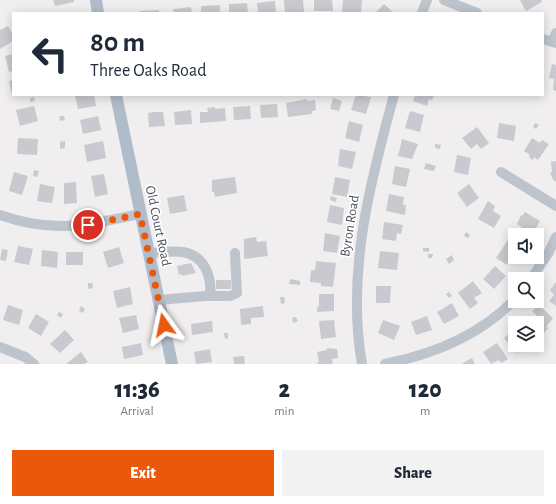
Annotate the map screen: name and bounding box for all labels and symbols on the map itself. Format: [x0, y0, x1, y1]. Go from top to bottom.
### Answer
street label: Old Court Road [143, 184, 173, 268]
street label: Byron Road [338, 194, 362, 258]
pin [71, 208, 105, 242]
position arrow [143, 304, 185, 346]

